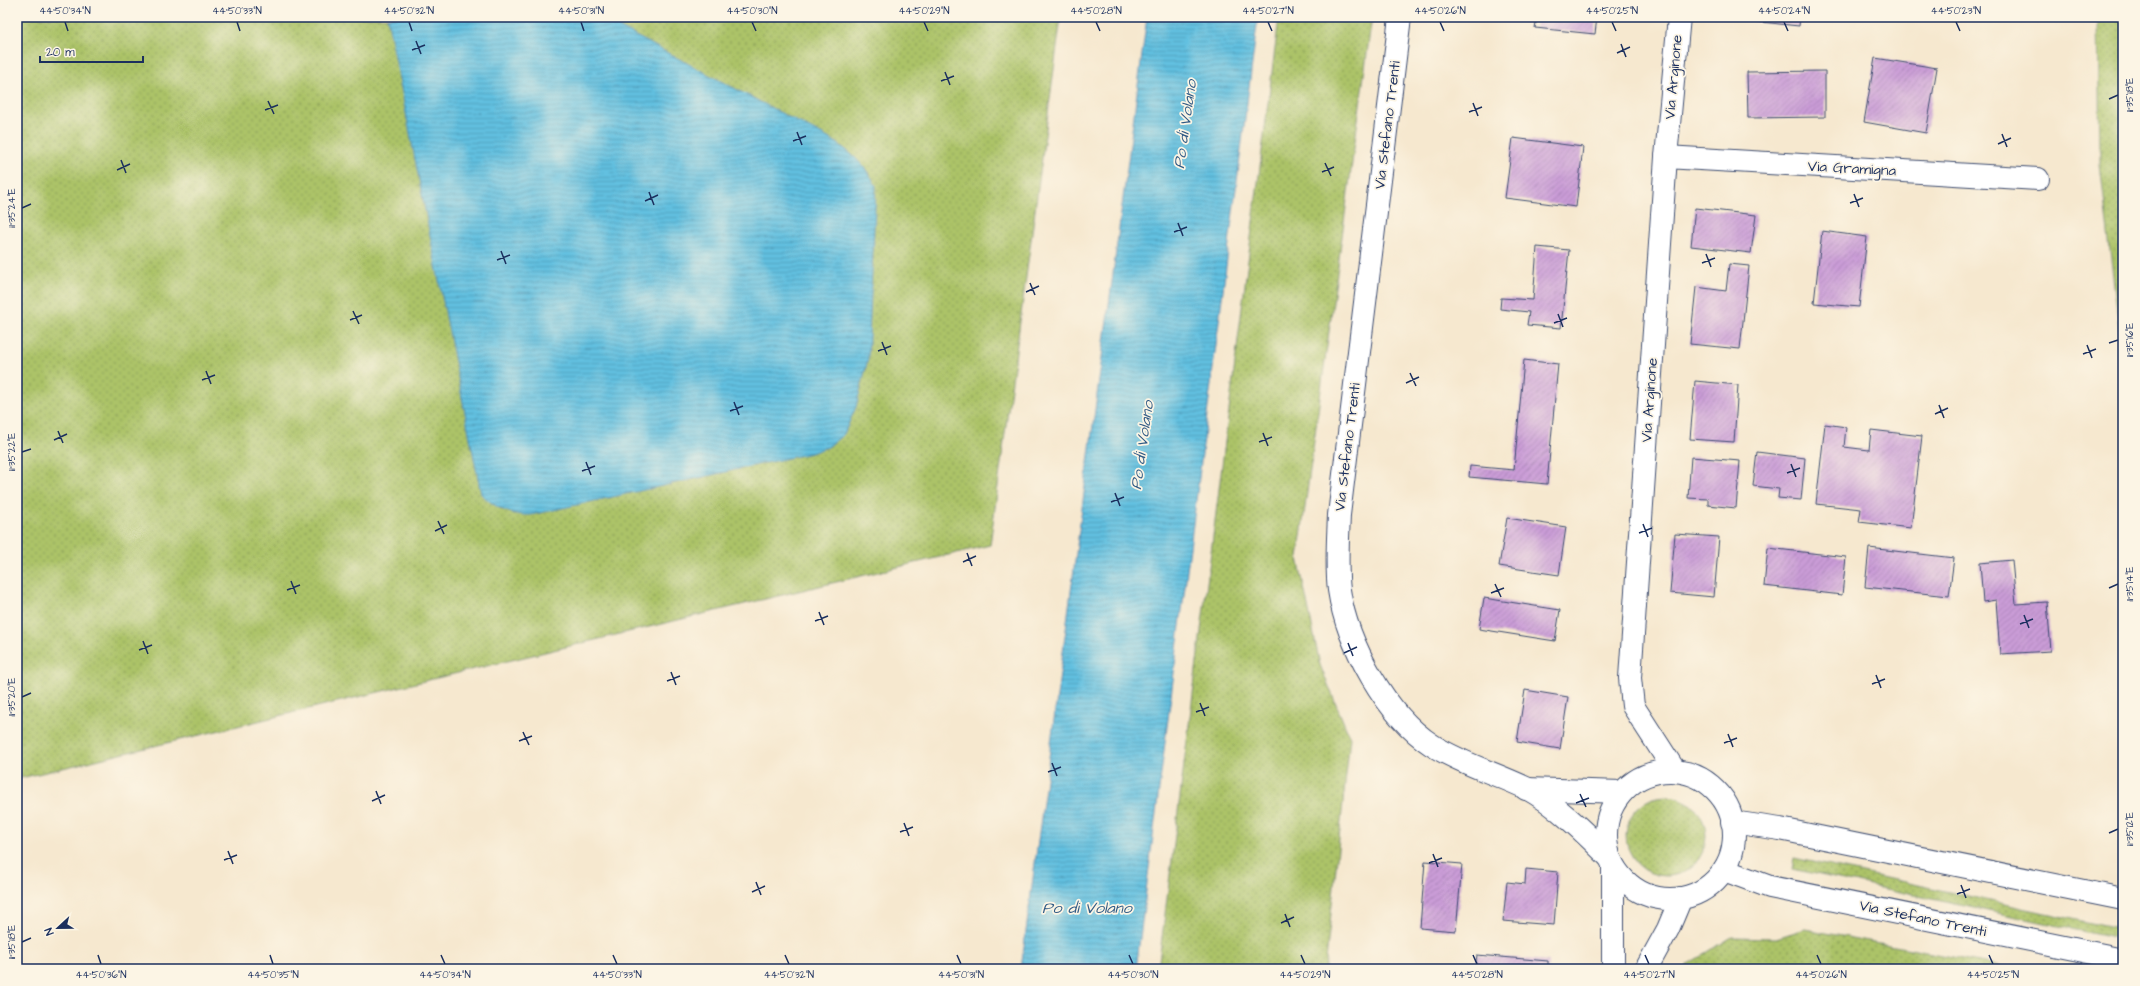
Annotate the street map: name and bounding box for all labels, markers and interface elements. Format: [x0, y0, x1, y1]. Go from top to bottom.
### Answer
text: 44°50'34"N [39, 4, 91, 18]
text: 44°50'33"N [212, 4, 262, 18]
text: 44°50'32"N [384, 4, 434, 18]
text: 44°50'31"N [558, 4, 604, 18]
text: 44°50'30"N [727, 4, 777, 18]
text: 44°50'29"N [899, 4, 949, 18]
text: 44°50'28"N [1070, 4, 1122, 18]
text: 44°50'27"N [1242, 4, 1294, 18]
text: 44°50'26"N [1414, 4, 1466, 18]
text: 44°50'25"N [1586, 4, 1638, 18]
text: 44°50'24"N [1758, 4, 1810, 18]
text: 44°50'23"N [1931, 4, 1981, 18]
street label: Via Arginone [1659, 34, 1689, 120]
scale bar [40, 38, 143, 64]
text: 20 m [46, 44, 75, 61]
street label: Via Stefano Trenti [1369, 59, 1406, 190]
water label: Po di Volano [1168, 77, 1202, 170]
text: 11°35'18"E [2123, 78, 2137, 112]
street label: Via Gramigna [1807, 156, 1897, 182]
text: 11°35'24"E [5, 188, 19, 228]
text: 11°35'16"E [2123, 323, 2137, 357]
street label: Via Arginone [1636, 357, 1664, 443]
street label: Via Stefano Trenti [1329, 381, 1366, 512]
water label: Po di Volano [1125, 398, 1159, 491]
text: 11°35'22"E [5, 433, 19, 471]
text: 11°35'14"E [2123, 566, 2137, 601]
text: 11°35'20"E [5, 677, 19, 716]
text: 11°35'12"E [2123, 812, 2137, 846]
street label: Via Stefano Trenti [1858, 895, 1989, 942]
water label: Po di Volano [1042, 897, 1133, 919]
north arrow [38, 908, 78, 948]
text: 11°35'18"E [5, 925, 19, 959]
text: N [41, 925, 57, 938]
text: 44°50'36"N [76, 968, 126, 982]
text: 44°50'35"N [247, 968, 299, 982]
text: 44°50'34"N [419, 968, 471, 982]
text: 44°50'33"N [592, 968, 642, 982]
text: 44°50'32"N [764, 968, 814, 982]
text: 44°50'31"N [938, 968, 984, 982]
text: 44°50'30"N [1108, 968, 1158, 982]
text: 44°50'29"N [1280, 968, 1330, 982]
text: 44°50'28"N [1451, 968, 1503, 982]
text: 44°50'27"N [1623, 968, 1675, 982]
text: 44°50'26"N [1795, 968, 1847, 982]
text: 44°50'25"N [1967, 968, 2019, 982]

